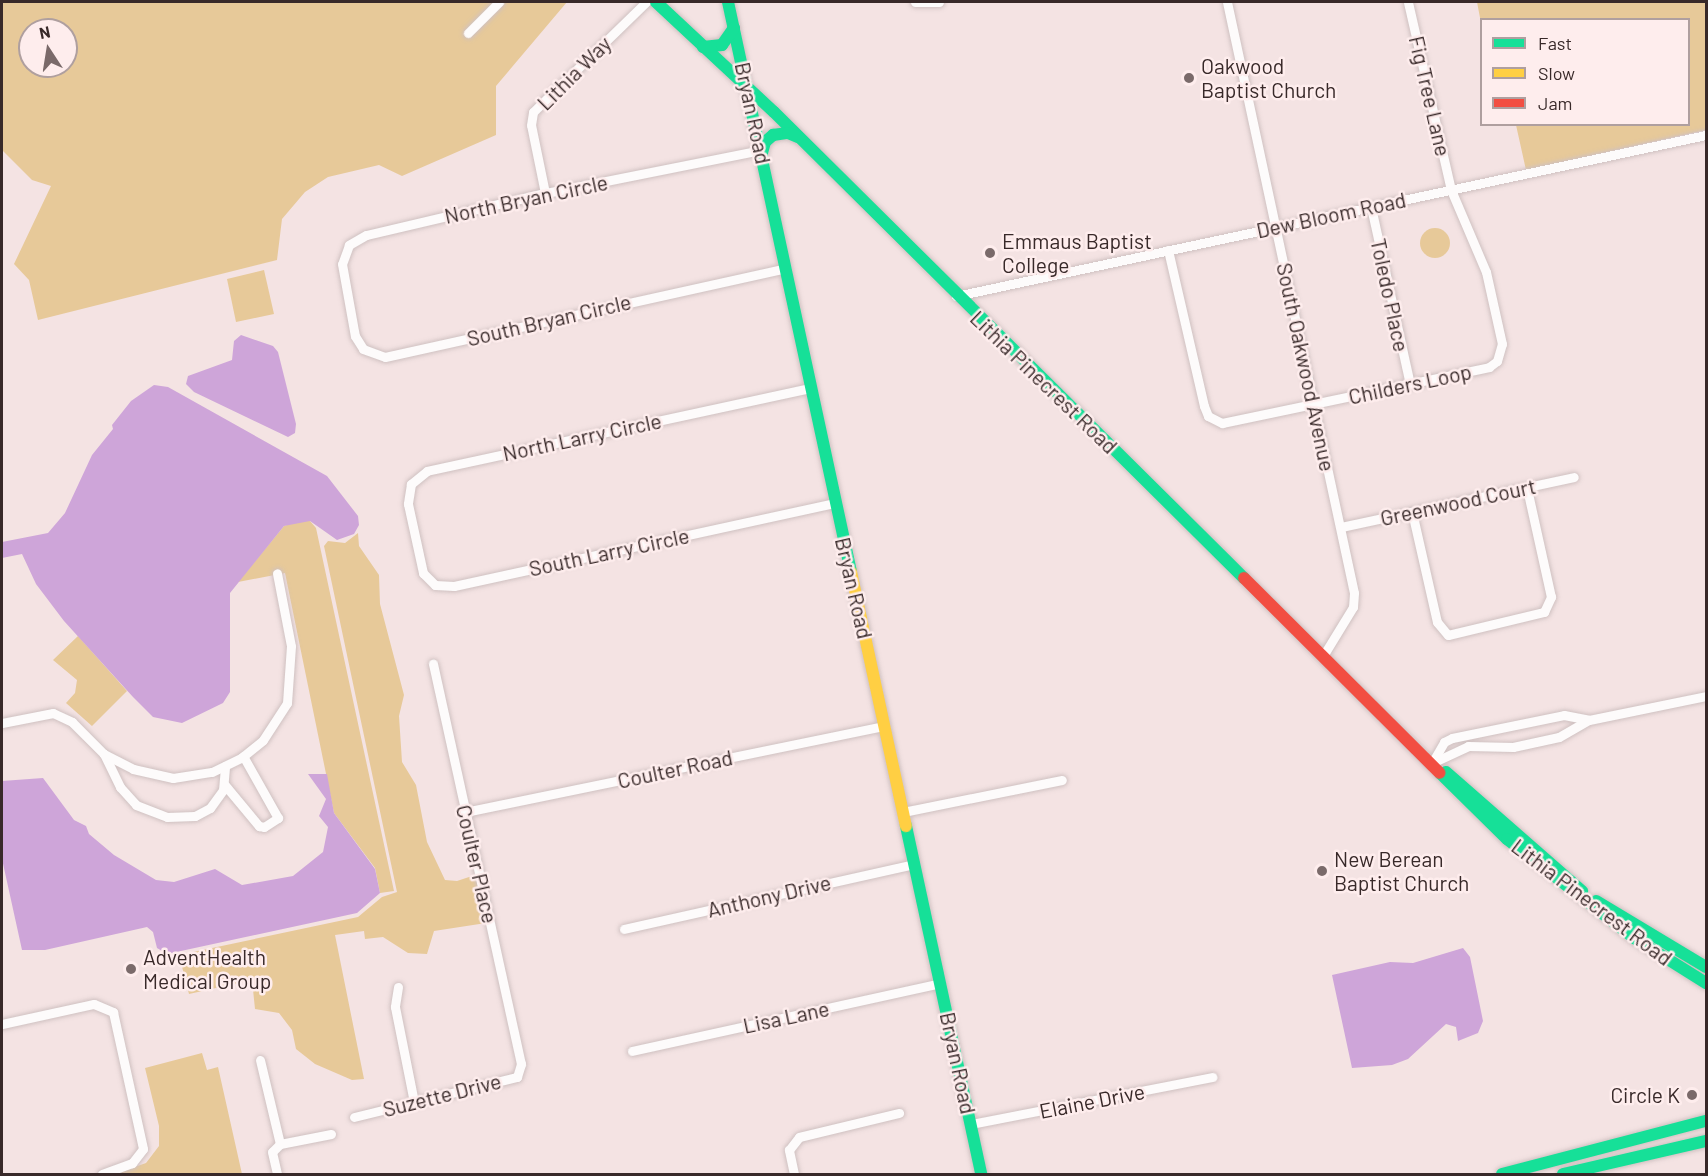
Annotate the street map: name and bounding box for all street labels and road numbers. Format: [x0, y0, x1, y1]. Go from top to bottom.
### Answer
street label: Lithia Way [532, 31, 616, 115]
street label: Fig Tree Lane [1404, 33, 1456, 159]
street label: Bryan Road [730, 60, 776, 166]
street label: North Bryan Circle [442, 169, 610, 229]
street label: Dew Bloom Road [1254, 187, 1408, 243]
street label: Toledo Place [1366, 236, 1414, 354]
street label: South Oakwood Avenue [1272, 261, 1340, 473]
street label: South Bryan Circle [464, 289, 634, 351]
street label: Lithia Pinecrest Road [965, 305, 1123, 459]
street label: Childers Loop [1346, 359, 1474, 409]
street label: North Larry Circle [500, 408, 664, 466]
street label: Greenwood Court [1378, 473, 1538, 531]
street label: South Larry Circle [527, 523, 691, 581]
street label: Bryan Road [830, 535, 878, 641]
street label: Coulter Road [615, 745, 735, 793]
street label: Coulter Place [451, 802, 503, 926]
street label: Lithia Pinecrest Road [1507, 833, 1677, 971]
street label: Anthony Drive [705, 870, 833, 922]
street label: Lisa Lane [741, 996, 831, 1038]
street label: Bryan Road [935, 1010, 981, 1116]
street label: Suzette Drive [380, 1068, 504, 1122]
street label: Elaine Drive [1037, 1078, 1147, 1124]

